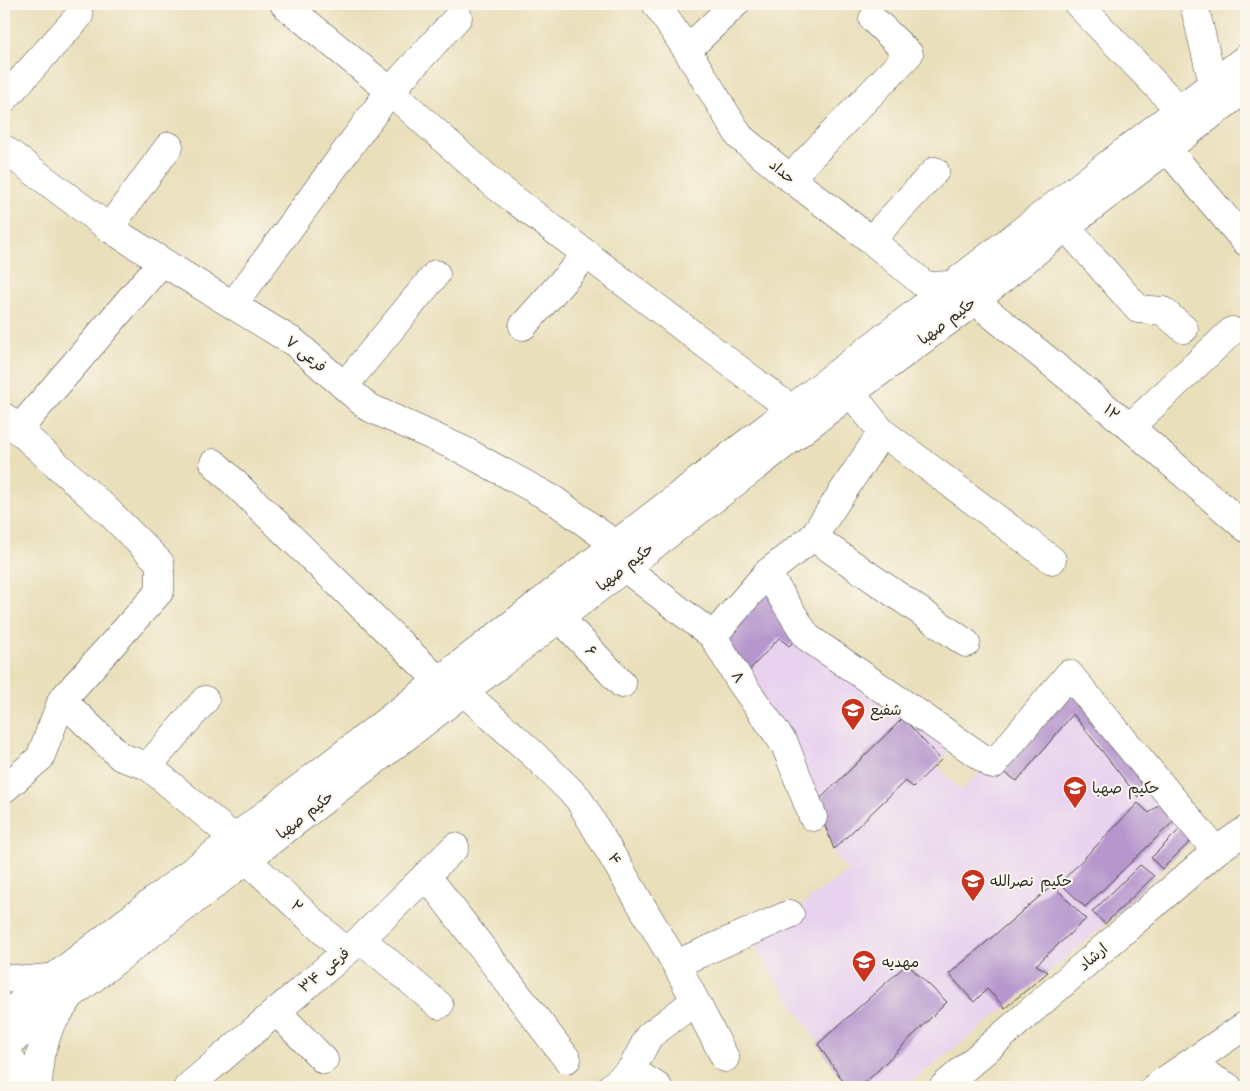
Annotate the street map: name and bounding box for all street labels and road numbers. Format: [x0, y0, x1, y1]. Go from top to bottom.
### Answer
street label: حداد [764, 155, 800, 189]
street label: حکیم صهبا [914, 293, 981, 351]
street label: فرعی ۷ [281, 331, 331, 378]
street label: ۱۲ [1099, 399, 1124, 425]
street label: حکیم صهبا [592, 538, 659, 597]
street label: ۶ [580, 641, 601, 662]
street label: ۸ [726, 667, 749, 687]
street label: حکیم صهبا [272, 786, 339, 845]
street label: ۴ [603, 849, 626, 869]
street label: ۲ [286, 895, 308, 918]
street label: ارشاد [1074, 939, 1112, 976]
street label: فرعی ۳۴ [294, 943, 354, 998]

